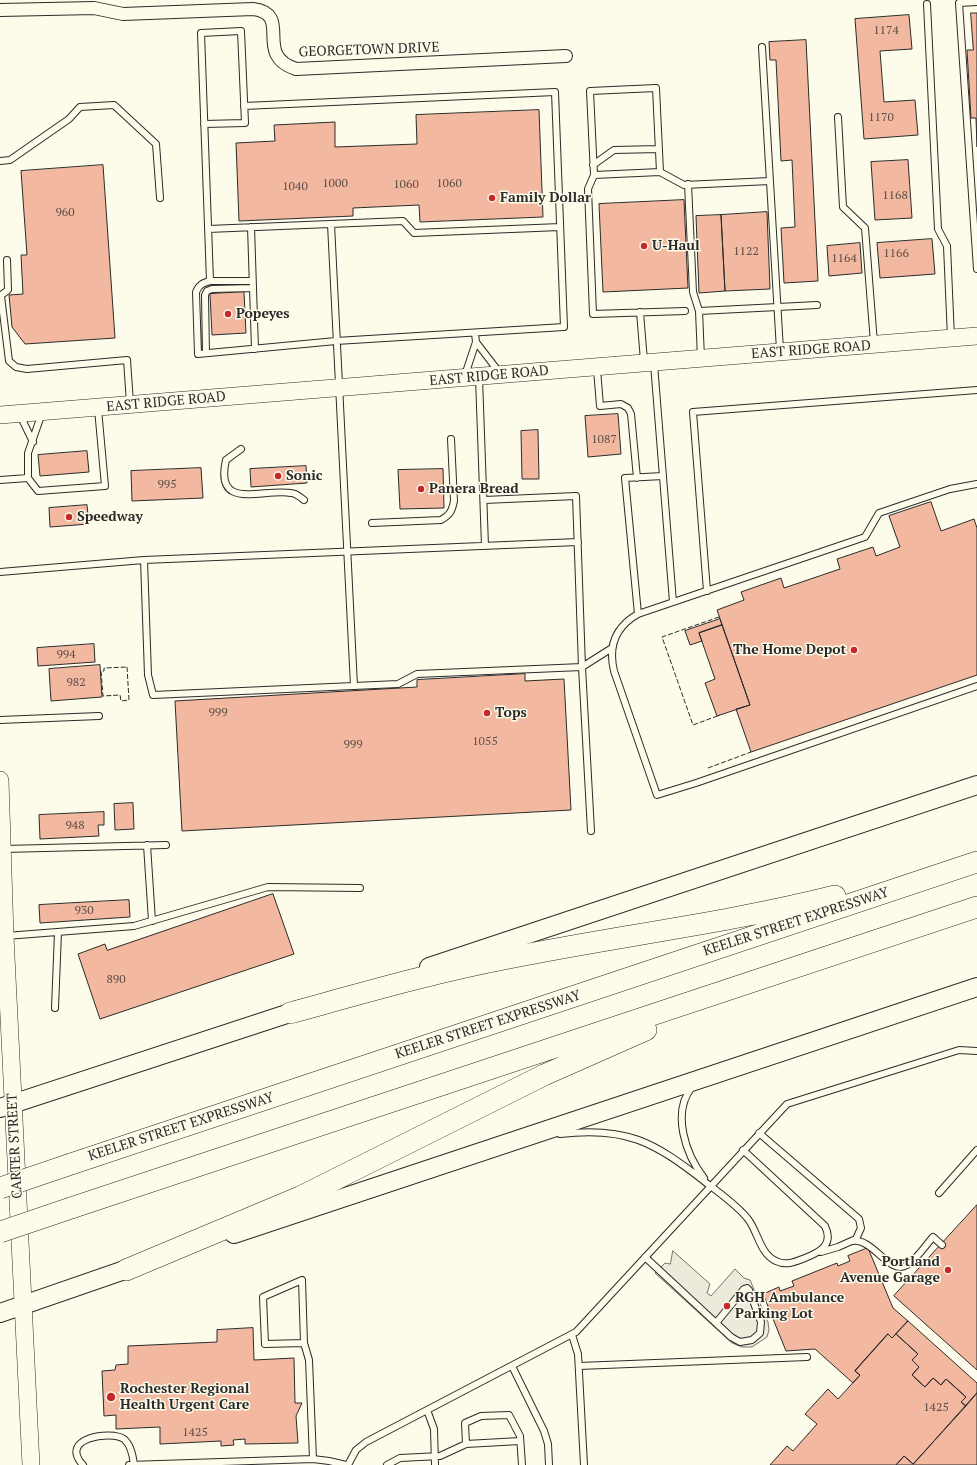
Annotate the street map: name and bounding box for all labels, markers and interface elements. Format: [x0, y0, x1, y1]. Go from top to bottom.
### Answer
house number: 1174 [873, 24, 899, 38]
street label: GEORGETOWN DRIVE [298, 39, 440, 61]
house number: 1170 [868, 111, 894, 125]
house number: 1000 [322, 177, 348, 191]
house number: 1060 [436, 177, 462, 191]
house number: 1060 [393, 178, 419, 192]
house number: 1040 [282, 180, 308, 194]
house number: 1168 [882, 189, 908, 203]
place label: Family Dollar [500, 190, 591, 206]
marker: Family Dollar [487, 193, 497, 203]
house number: 960 [55, 206, 75, 220]
place label: U-Haul [652, 238, 700, 254]
marker: U-Haul [639, 241, 649, 251]
house number: 1122 [733, 245, 759, 259]
house number: 1166 [883, 247, 909, 261]
house number: 1164 [831, 252, 857, 266]
place label: Popeyes [236, 306, 290, 322]
marker: Popeyes [223, 309, 233, 319]
street label: EAST RIDGE ROAD [751, 337, 871, 363]
street label: EAST RIDGE ROAD [429, 362, 549, 390]
street label: EAST RIDGE ROAD [106, 388, 226, 416]
house number: 1087 [591, 433, 617, 447]
place label: Sonic [286, 468, 323, 484]
marker: Sonic [273, 471, 283, 481]
house number: 995 [157, 478, 177, 492]
place label: Panera Bread [429, 481, 519, 497]
marker: Panera Bread [416, 484, 426, 494]
place label: Speedway [77, 509, 143, 525]
marker: Speedway [64, 512, 74, 522]
place label: The Home Depot [733, 642, 846, 658]
marker: The Home Depot [849, 645, 859, 655]
house number: 994 [56, 648, 76, 662]
house number: 982 [66, 676, 86, 690]
place label: Tops [495, 705, 527, 721]
house number: 999 [208, 706, 228, 720]
marker: Tops [482, 708, 492, 718]
house number: 1055 [472, 735, 498, 749]
house number: 999 [343, 738, 363, 752]
house number: 948 [65, 819, 85, 833]
street label: KEELER STREET EXPRESSWAY [701, 884, 891, 960]
house number: 930 [74, 904, 94, 918]
house number: 890 [106, 973, 126, 987]
street label: KEELER STREET EXPRESSWAY [393, 987, 583, 1063]
street label: KEELER STREET EXPRESSWAY [86, 1089, 276, 1165]
street label: CARTER STREET [4, 1093, 26, 1199]
place label: Portland Avenue Garage [840, 1254, 940, 1286]
marker: Portland Avenue Garage [943, 1265, 953, 1275]
place label: RGH Ambulance Parking Lot [735, 1290, 844, 1322]
marker: RGH Ambulance Parking Lot [722, 1301, 732, 1311]
place label: Rochester Regional Health Urgent Care [120, 1381, 249, 1414]
marker: Rochester Regional Health Urgent Care [105, 1391, 117, 1403]
house number: 1425 [923, 1401, 949, 1415]
house number: 1425 [182, 1426, 208, 1440]

